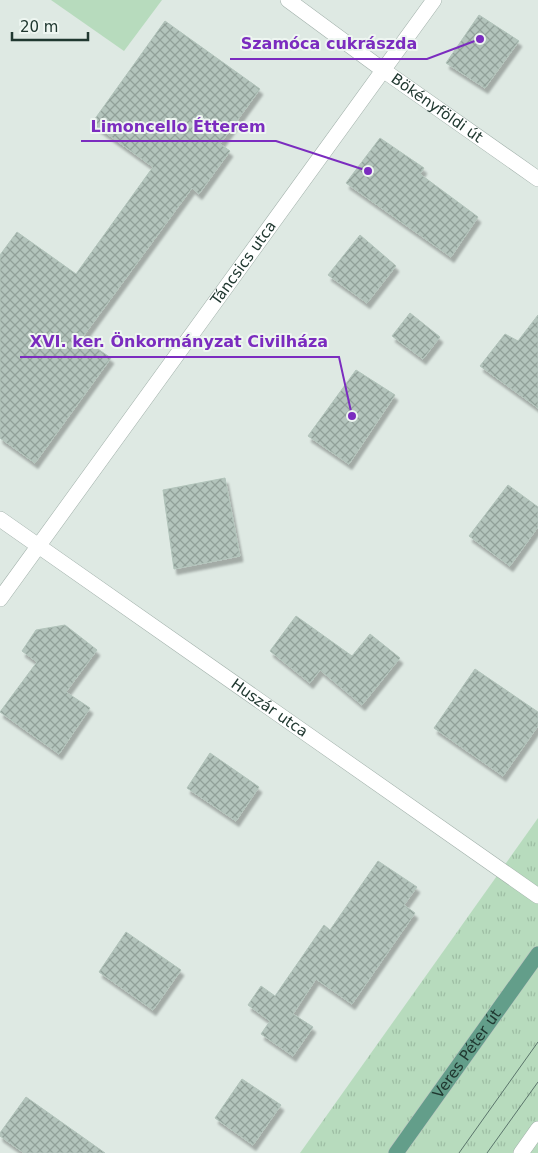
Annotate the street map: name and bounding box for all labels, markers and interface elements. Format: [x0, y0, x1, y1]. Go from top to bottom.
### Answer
scale bar [12, 10, 89, 42]
text: 20 m [20, 18, 58, 36]
callout: Szamóca cukrászda [230, 28, 427, 59]
text: Szamóca cukrászda [241, 34, 417, 53]
street label: Bökényföldi út [388, 70, 486, 146]
callout: Limoncello Étterem [81, 110, 276, 141]
text: Limoncello Étterem [90, 117, 266, 136]
street label: Táncsics utca [206, 217, 280, 309]
callout: XVI. ker. Önkormányzat Civilháza [20, 326, 339, 357]
text: XVI. ker. Önkormányzat Civilháza [30, 332, 328, 351]
street label: Huszár utca [228, 675, 311, 741]
street label: Veres Péter út [429, 1006, 505, 1102]

